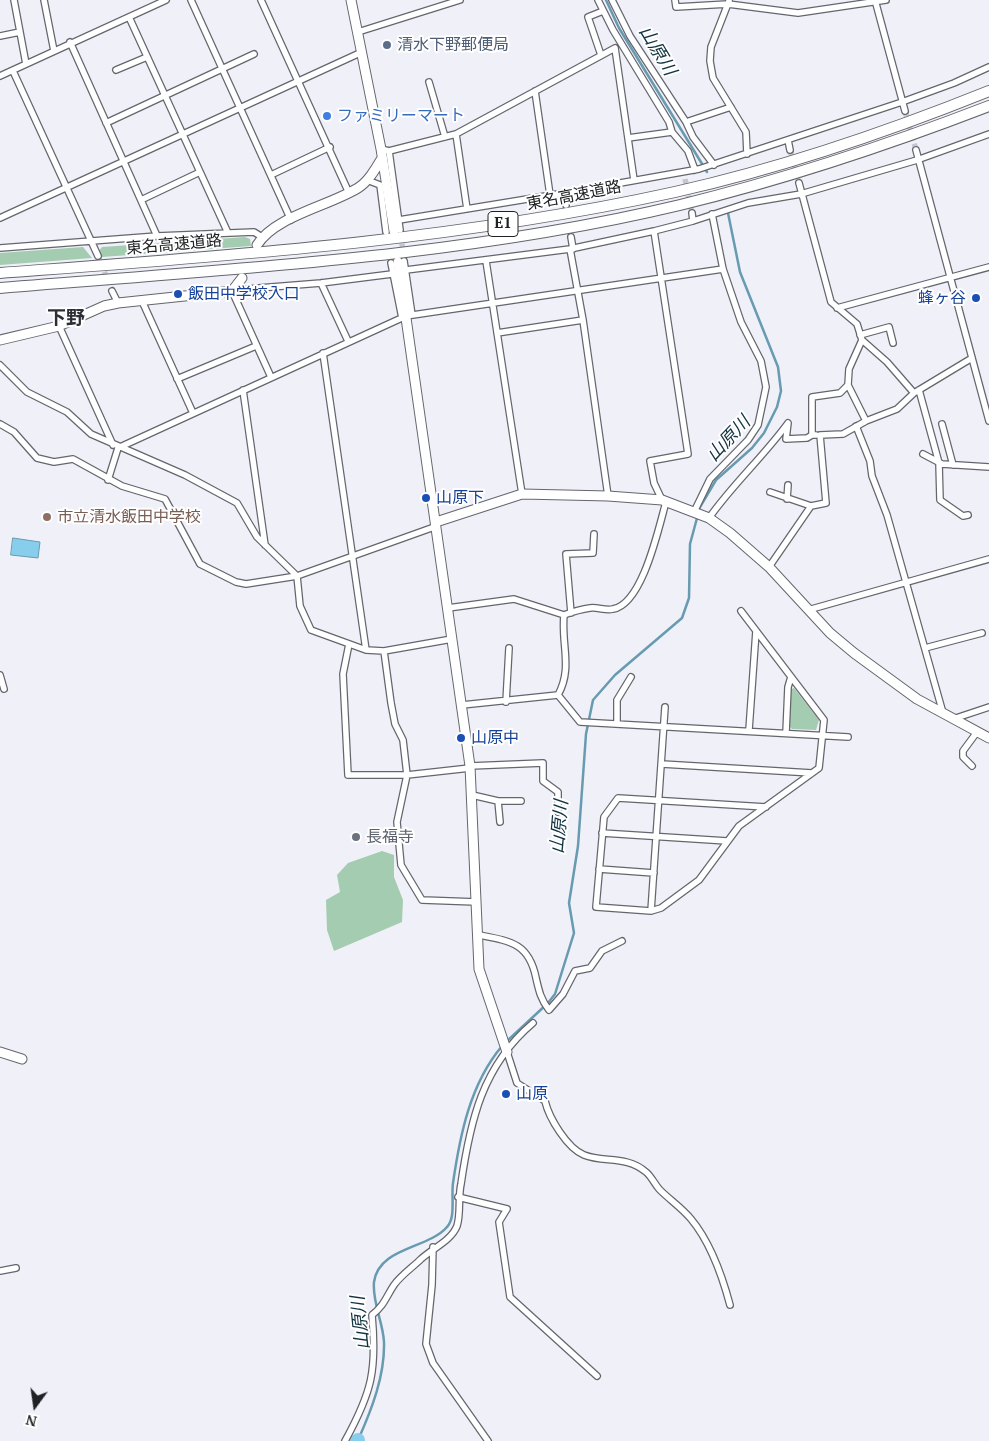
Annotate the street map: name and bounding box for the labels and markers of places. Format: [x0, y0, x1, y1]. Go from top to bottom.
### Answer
place label: 清水下野郵便局 [397, 35, 509, 55]
marker: 清水下野郵便局 [381, 39, 393, 51]
place label: ファミリーマート [337, 106, 465, 126]
marker: ファミリーマート [321, 110, 333, 122]
place label: 飯田中学校入口 [188, 284, 300, 304]
marker: 飯田中学校入口 [172, 288, 184, 300]
place label: 蜂ヶ谷 [918, 288, 966, 308]
marker: 蜂ヶ谷 [970, 292, 982, 304]
place label: 山原下 [436, 488, 484, 508]
marker: 山原下 [420, 492, 432, 504]
place label: 市立清水飯田中学校 [57, 507, 201, 527]
marker: 市立清水飯田中学校 [41, 511, 53, 523]
place label: 山原中 [471, 728, 519, 748]
marker: 山原中 [455, 732, 467, 744]
place label: 長福寺 [366, 827, 414, 847]
marker: 長福寺 [350, 831, 362, 843]
place label: 山原 [516, 1084, 548, 1104]
marker: 山原 [500, 1088, 512, 1100]

